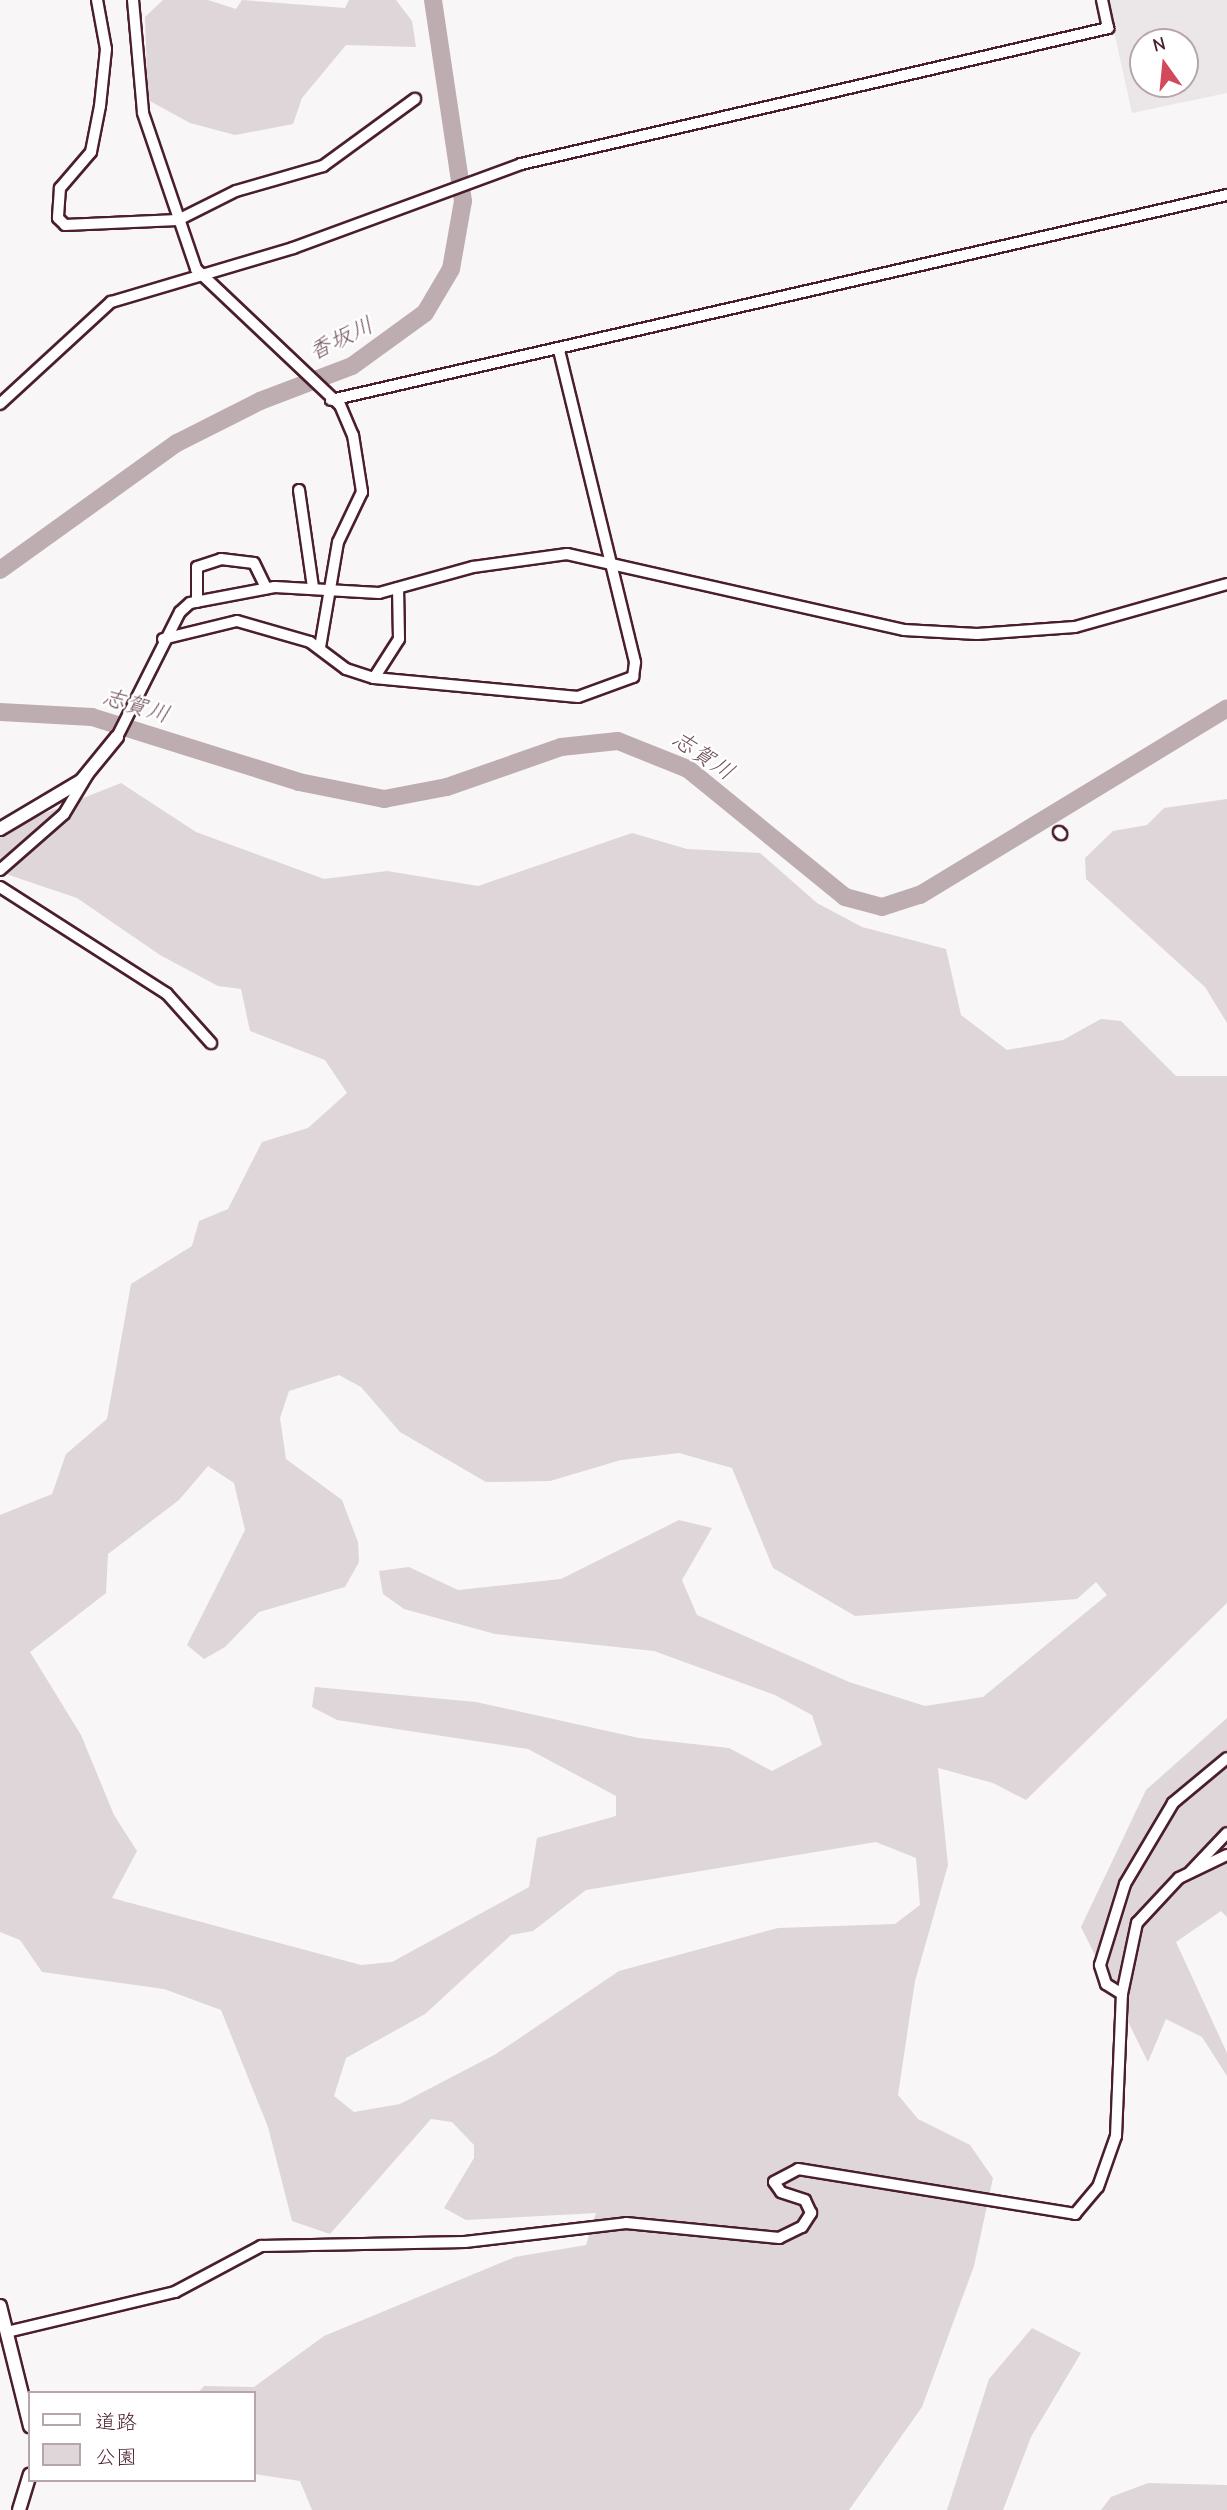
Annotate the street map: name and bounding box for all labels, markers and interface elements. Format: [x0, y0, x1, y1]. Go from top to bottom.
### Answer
north arrow [1129, 28, 1199, 98]
text: N [1150, 32, 1168, 57]
water label: 香坂川 [304, 311, 378, 367]
water label: 志賀川 [99, 683, 173, 729]
water label: 志賀川 [667, 725, 739, 787]
legend [28, 2391, 256, 2482]
text: 道路 [95, 2410, 137, 2434]
text: 公園 [95, 2445, 137, 2469]

